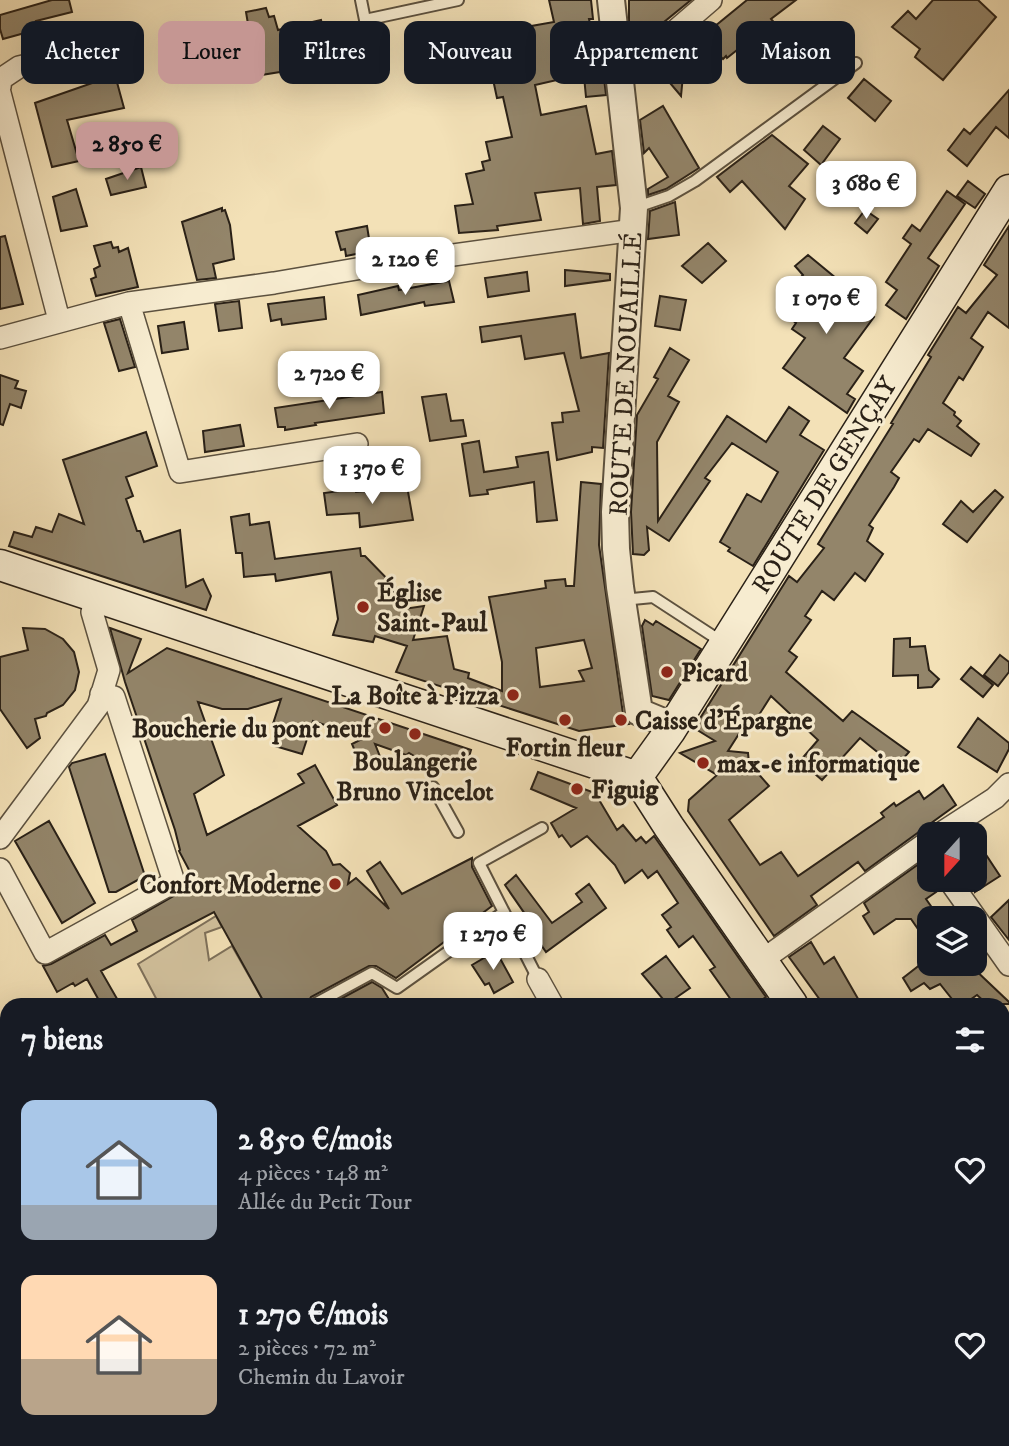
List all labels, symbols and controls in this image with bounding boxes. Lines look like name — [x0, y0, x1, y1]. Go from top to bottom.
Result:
chip: Acheter — [21, 21, 144, 84]
chip: Louer — [158, 21, 265, 84]
chip: Filtres — [279, 21, 390, 84]
chip: Nouveau — [404, 21, 536, 84]
chip: Appartement — [550, 21, 722, 84]
chip: Maison — [736, 21, 855, 84]
pin: 2 850 € — [62, 122, 192, 182]
text: 2 850 € — [92, 130, 162, 159]
pin: 3 680 € — [801, 162, 931, 221]
text: 3 680 € — [832, 169, 900, 198]
street label: ROUTE DE NOUAILLÉ — [603, 231, 650, 517]
pin: 2 120 € — [340, 238, 470, 297]
text: 2 120 € — [372, 245, 438, 274]
pin: 1 070 € — [761, 276, 891, 336]
text: 1 070 € — [792, 284, 860, 313]
pin: 2 720 € — [264, 352, 394, 411]
text: 2 720 € — [294, 359, 364, 388]
street label: ROUTE DE GENÇAY — [745, 371, 906, 600]
pin: 1 370 € — [307, 447, 437, 506]
text: 1 370 € — [340, 454, 404, 483]
place label: Église Saint-Paul — [377, 576, 488, 640]
marker: Église Saint-Paul — [355, 599, 371, 615]
place label: Picard — [681, 657, 749, 690]
marker: Picard — [659, 664, 675, 680]
place label: La Boîte à Pizza — [331, 680, 500, 713]
marker: La Boîte à Pizza — [505, 687, 521, 703]
place label: Caisse d'Épargne — [635, 704, 813, 738]
marker: Fortin fleur — [557, 712, 573, 728]
marker: Caisse d'Épargne — [613, 712, 629, 728]
place label: Boucherie du pont neuf — [132, 713, 376, 746]
marker: Boucherie du pont neuf — [377, 720, 393, 736]
marker: Boulangerie Bruno Vincelot — [407, 726, 423, 742]
place label: Fortin fleur — [505, 732, 625, 765]
place label: Boulangerie Bruno Vincelot — [336, 746, 494, 809]
place label: max-e informatique — [717, 748, 920, 781]
marker: max-e informatique — [695, 755, 711, 771]
place label: Figuig — [591, 774, 660, 807]
marker: Figuig — [569, 781, 585, 797]
north arrow — [917, 822, 987, 892]
map controls — [917, 822, 987, 976]
place label: Confort Moderne — [139, 869, 321, 902]
marker: Confort Moderne — [327, 876, 343, 892]
button: layers — [917, 906, 987, 976]
pin: 1 270 € — [428, 912, 558, 972]
text: 1 270 € — [459, 920, 527, 949]
icon: filters — [951, 1021, 989, 1059]
text: 7 biens — [21, 1022, 103, 1059]
text: 2 850 €/mois — [238, 1122, 392, 1159]
icon: home — [77, 1128, 161, 1212]
icon: heart — [951, 1151, 989, 1189]
text: 4 pièces · 148 m² — [238, 1159, 388, 1188]
text: Allée du Petit Tour — [238, 1188, 412, 1217]
text: 1 270 €/mois — [238, 1297, 388, 1334]
icon: home — [77, 1303, 161, 1387]
icon: heart — [951, 1326, 989, 1364]
text: 2 pièces · 72 m² — [238, 1334, 376, 1363]
text: Chemin du Lavoir — [238, 1363, 404, 1392]

